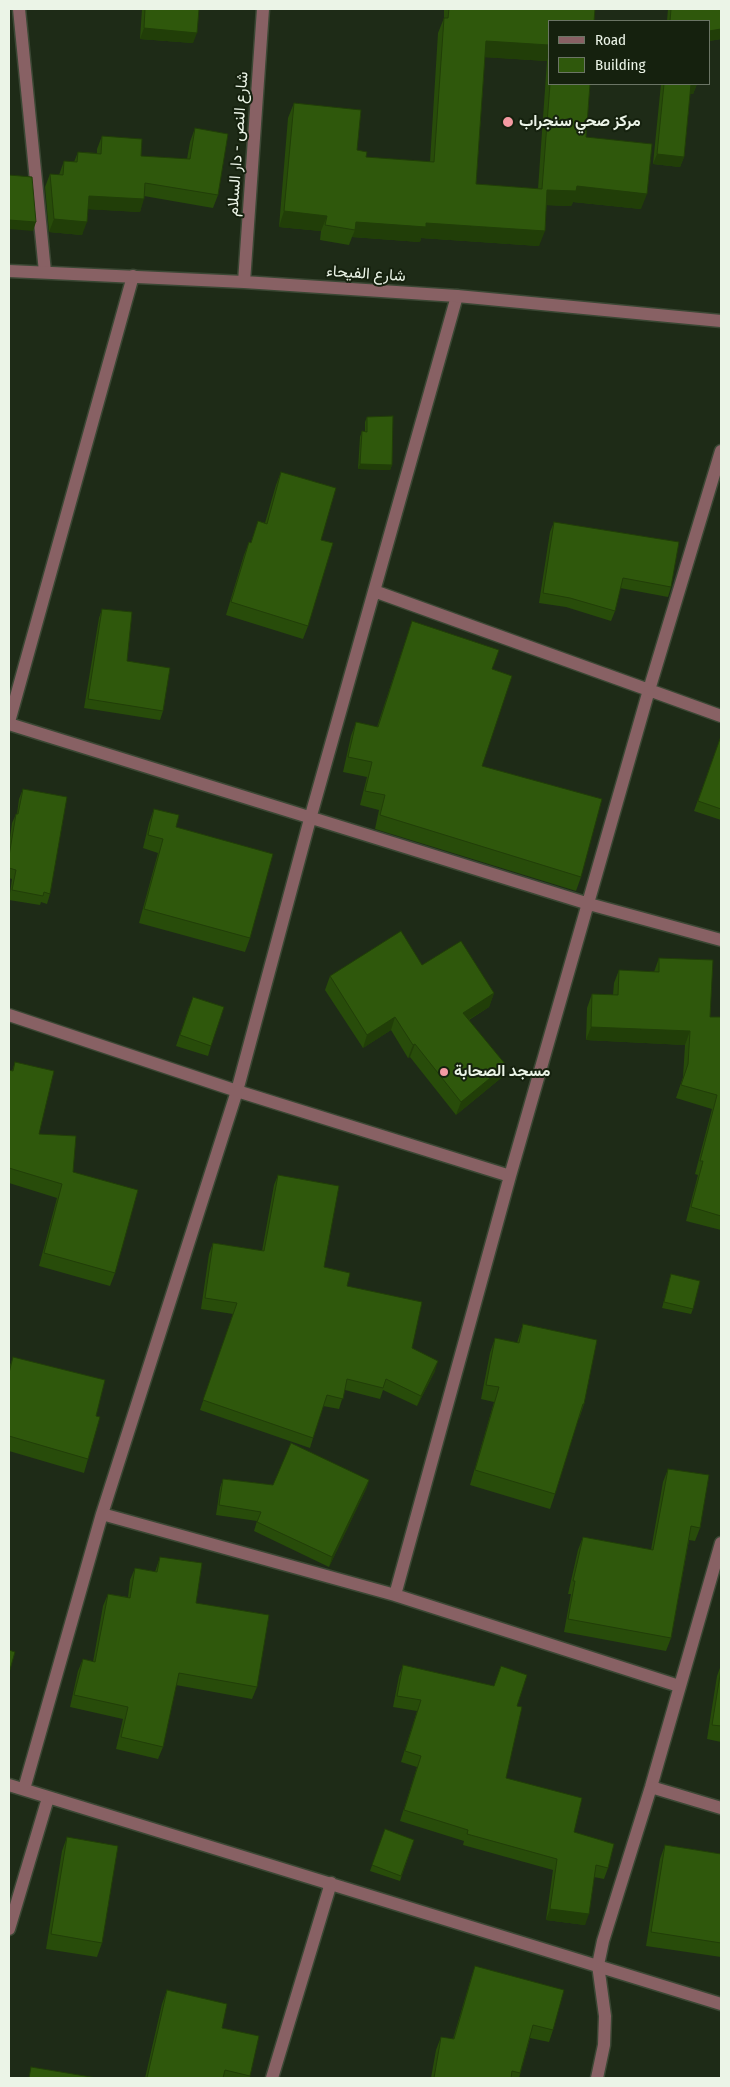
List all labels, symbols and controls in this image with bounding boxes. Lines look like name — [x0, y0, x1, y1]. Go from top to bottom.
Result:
legend — [548, 20, 710, 85]
text: Road — [595, 31, 626, 49]
text: Building — [595, 56, 646, 74]
street label: شارع النص - دار السلام — [223, 71, 253, 217]
place label: مركز صحي سنجراب — [519, 112, 641, 132]
marker: مركز صحي سنجراب — [501, 115, 515, 129]
street label: شارع الفيحاء — [326, 262, 406, 286]
place label: مسجد الصحابة — [454, 1062, 551, 1082]
marker: مسجد الصحابة — [438, 1066, 450, 1078]

